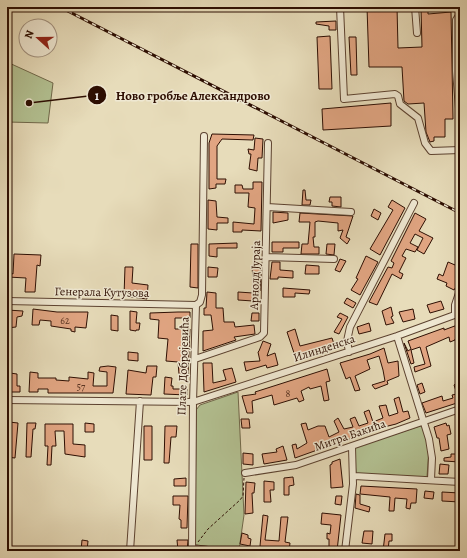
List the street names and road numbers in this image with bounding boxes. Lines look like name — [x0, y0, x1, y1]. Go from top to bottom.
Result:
street label: Арнолд Јураја — [246, 239, 264, 311]
street label: Генерала Кутузова — [55, 283, 150, 301]
street label: Плате Добројевића — [173, 316, 193, 416]
street label: Илинденска — [291, 330, 357, 366]
street label: Митра Бакића — [312, 415, 388, 455]

